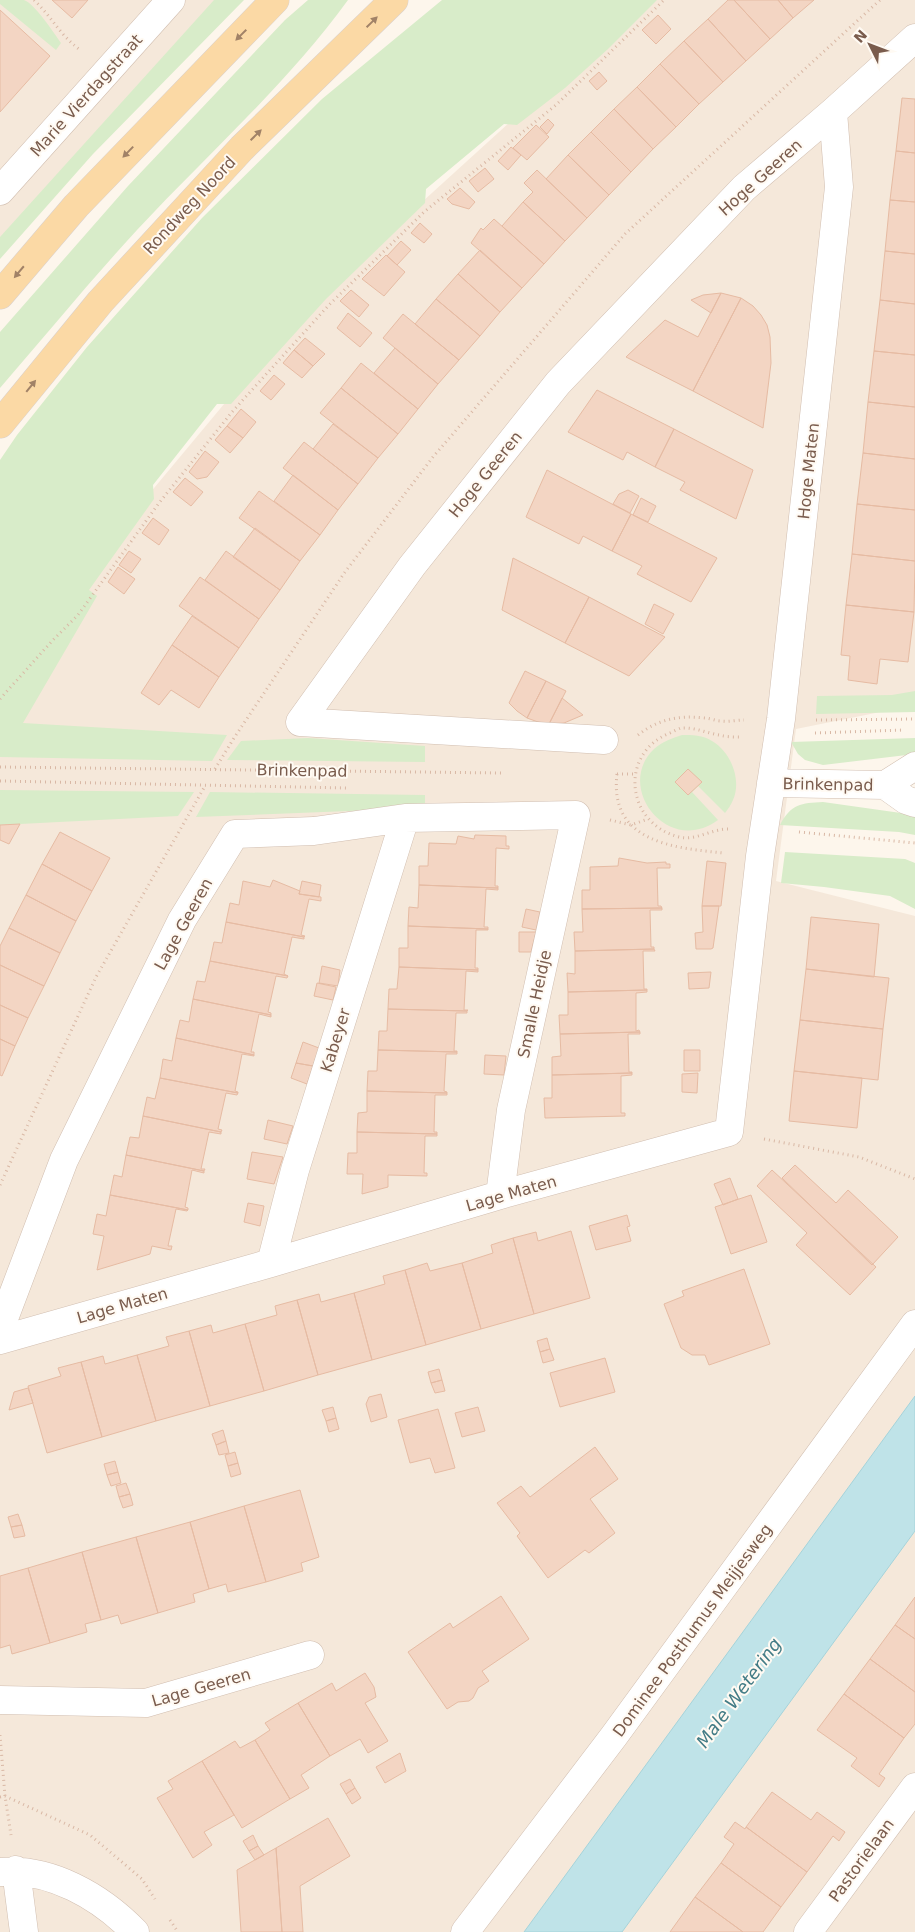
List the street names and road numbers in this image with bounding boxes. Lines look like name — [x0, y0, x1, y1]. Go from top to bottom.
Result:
street label: Marie Vierdagstraat — [26, 30, 146, 160]
street label: Hoge Geeren — [715, 135, 806, 220]
street label: Rondweg Noord — [139, 153, 240, 258]
street label: Hoge Maten — [794, 422, 823, 520]
street label: Hoge Geeren — [445, 427, 526, 521]
street label: Brinkenpad — [256, 760, 348, 781]
street label: Brinkenpad — [782, 774, 874, 795]
street label: Lage Geeren — [150, 875, 216, 974]
street label: Smalle Heidje — [514, 948, 555, 1060]
street label: Kabeyer — [317, 1005, 354, 1074]
street label: Lage Maten — [463, 1171, 559, 1216]
street label: Lage Maten — [74, 1283, 170, 1328]
street label: Dominee Posthumus Meijjesweg — [609, 1520, 776, 1740]
street label: Lage Geeren — [149, 1664, 253, 1711]
street label: Pastorielaan — [825, 1815, 898, 1906]

